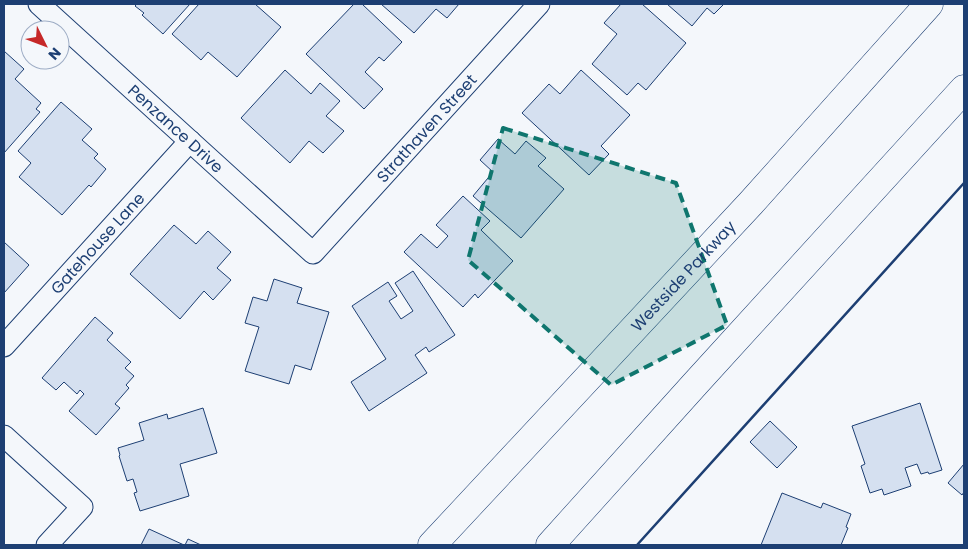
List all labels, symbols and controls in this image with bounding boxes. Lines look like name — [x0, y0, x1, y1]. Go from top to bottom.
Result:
north arrow — [20, 20, 70, 70]
text: N — [44, 43, 66, 64]
street label: Strathaven Street — [371, 69, 482, 188]
street label: Penzance Drive — [123, 79, 228, 178]
street label: Gatehouse Lane — [45, 187, 150, 299]
street label: Westside Parkway — [626, 216, 741, 337]

